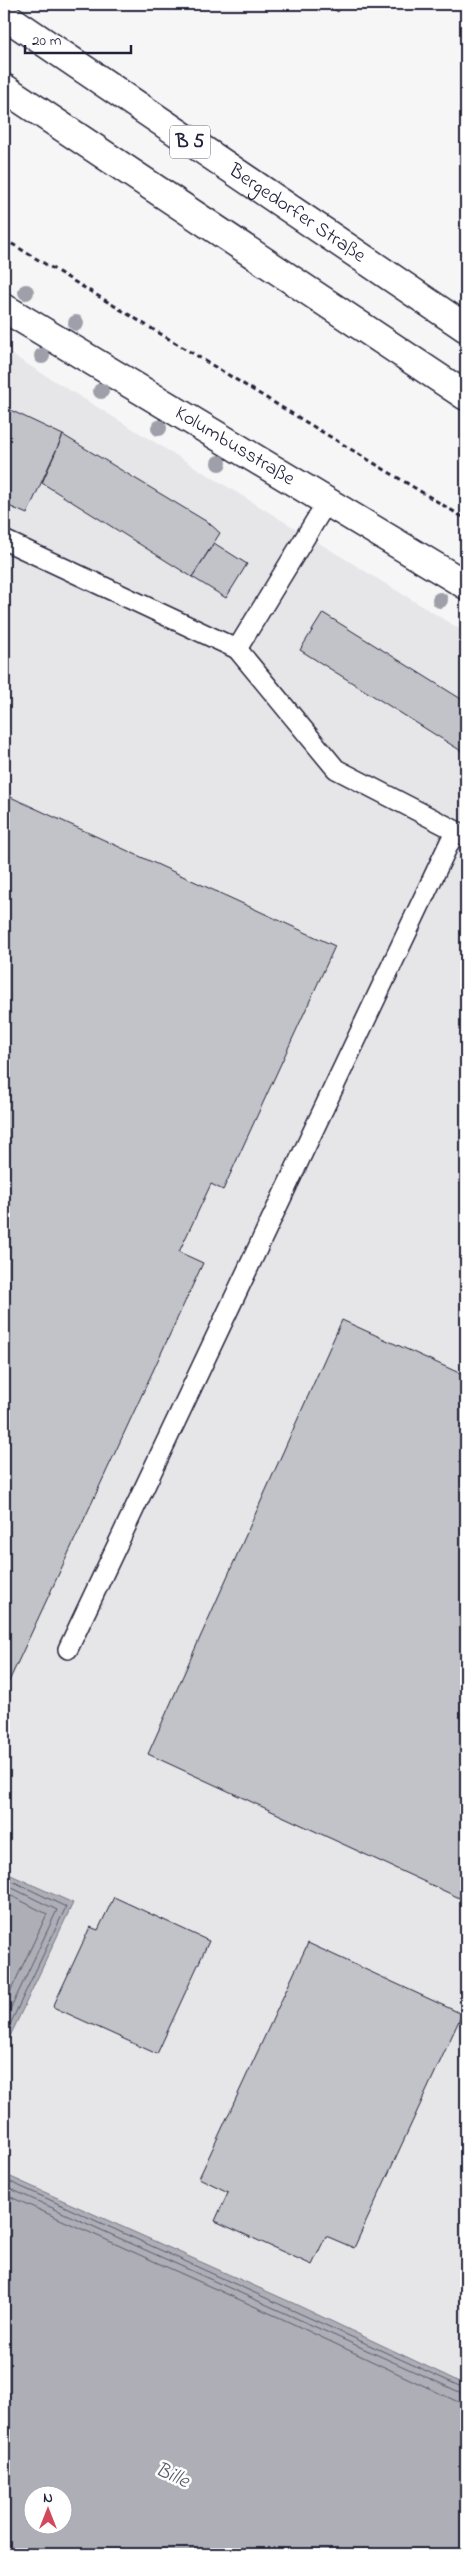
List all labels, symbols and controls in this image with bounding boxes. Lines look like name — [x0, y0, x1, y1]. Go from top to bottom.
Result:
scale bar — [25, 22, 131, 54]
text: 20 m — [32, 30, 62, 52]
road number: B 5 — [170, 125, 210, 158]
street label: Bergedorfer Straße — [222, 156, 371, 270]
street label: Kolumbusstraße — [169, 399, 300, 494]
water label: Bille — [150, 2455, 195, 2498]
north arrow — [22, 2486, 72, 2536]
text: N — [43, 2488, 53, 2509]

